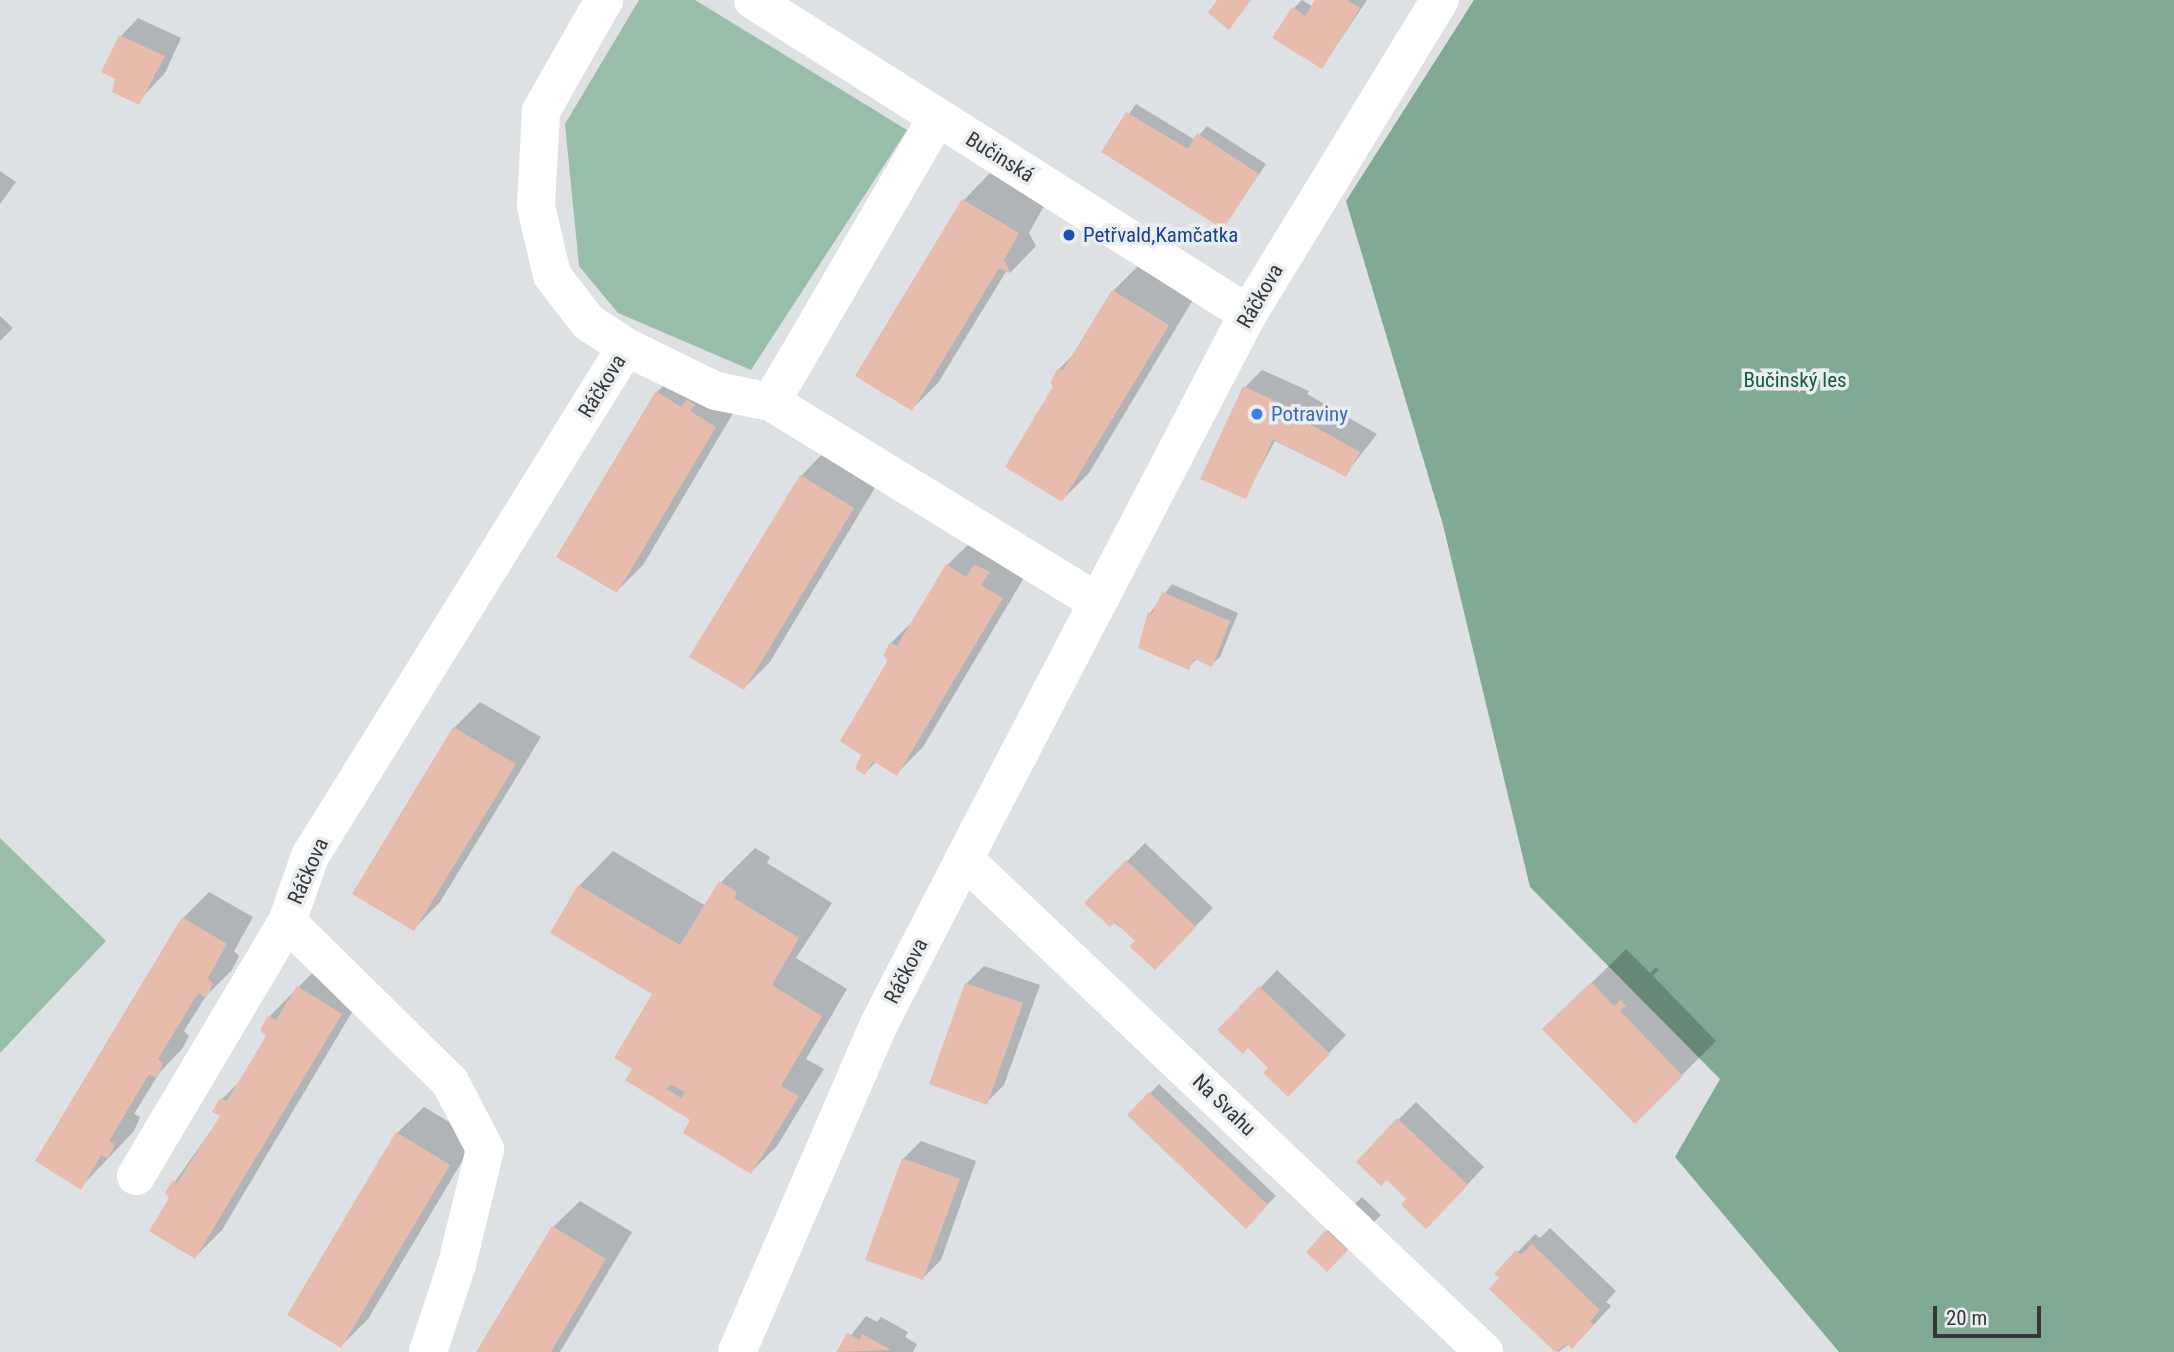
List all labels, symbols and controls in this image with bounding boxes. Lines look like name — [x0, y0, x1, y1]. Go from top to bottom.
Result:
street label: Bučinská — [961, 126, 1039, 188]
place label: Petřvald,Kamčatka — [1083, 222, 1238, 248]
marker: Petřvald,Kamčatka — [1061, 227, 1077, 243]
street label: Ráčkova — [1232, 260, 1288, 332]
street label: Ráčkova — [573, 350, 631, 422]
park label: Bučinský les — [1743, 367, 1847, 393]
place label: Potraviny — [1271, 401, 1348, 427]
marker: Potraviny — [1249, 406, 1265, 422]
street label: Ráčkova — [282, 834, 334, 908]
street label: Ráčkova — [879, 934, 933, 1008]
street label: Na Svahu — [1187, 1069, 1261, 1141]
scale bar — [1936, 1292, 2044, 1336]
text: 20 m — [1946, 1306, 1987, 1330]

